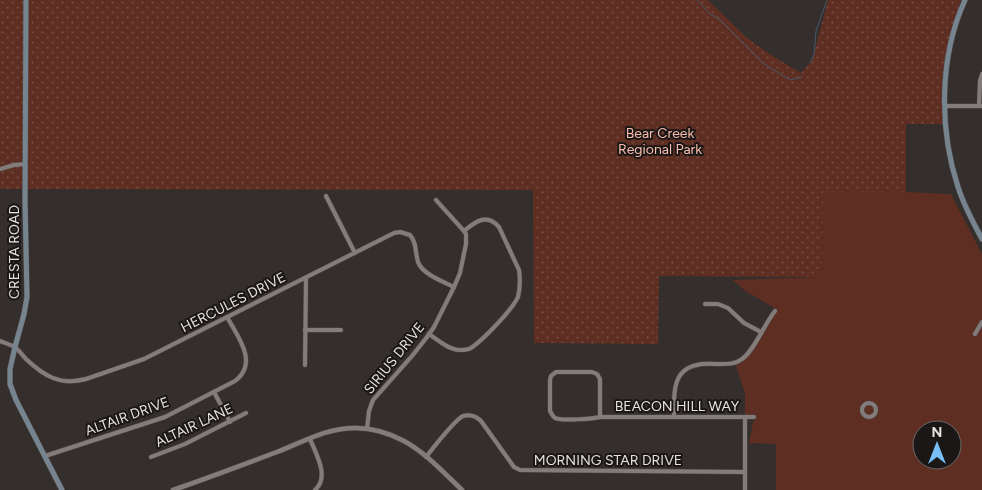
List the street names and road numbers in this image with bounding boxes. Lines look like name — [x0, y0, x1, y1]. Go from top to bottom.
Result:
street label: CRESTA ROAD — [6, 205, 23, 299]
street label: HERCULES DRIVE — [178, 269, 288, 336]
street label: SIRIUS DRIVE — [360, 319, 428, 398]
street label: ALTAIR DRIVE — [83, 393, 171, 440]
street label: BEACON HILL WAY — [615, 398, 740, 415]
street label: ALTAIR LANE — [153, 400, 236, 451]
street label: MORNING STAR DRIVE — [534, 452, 682, 469]

